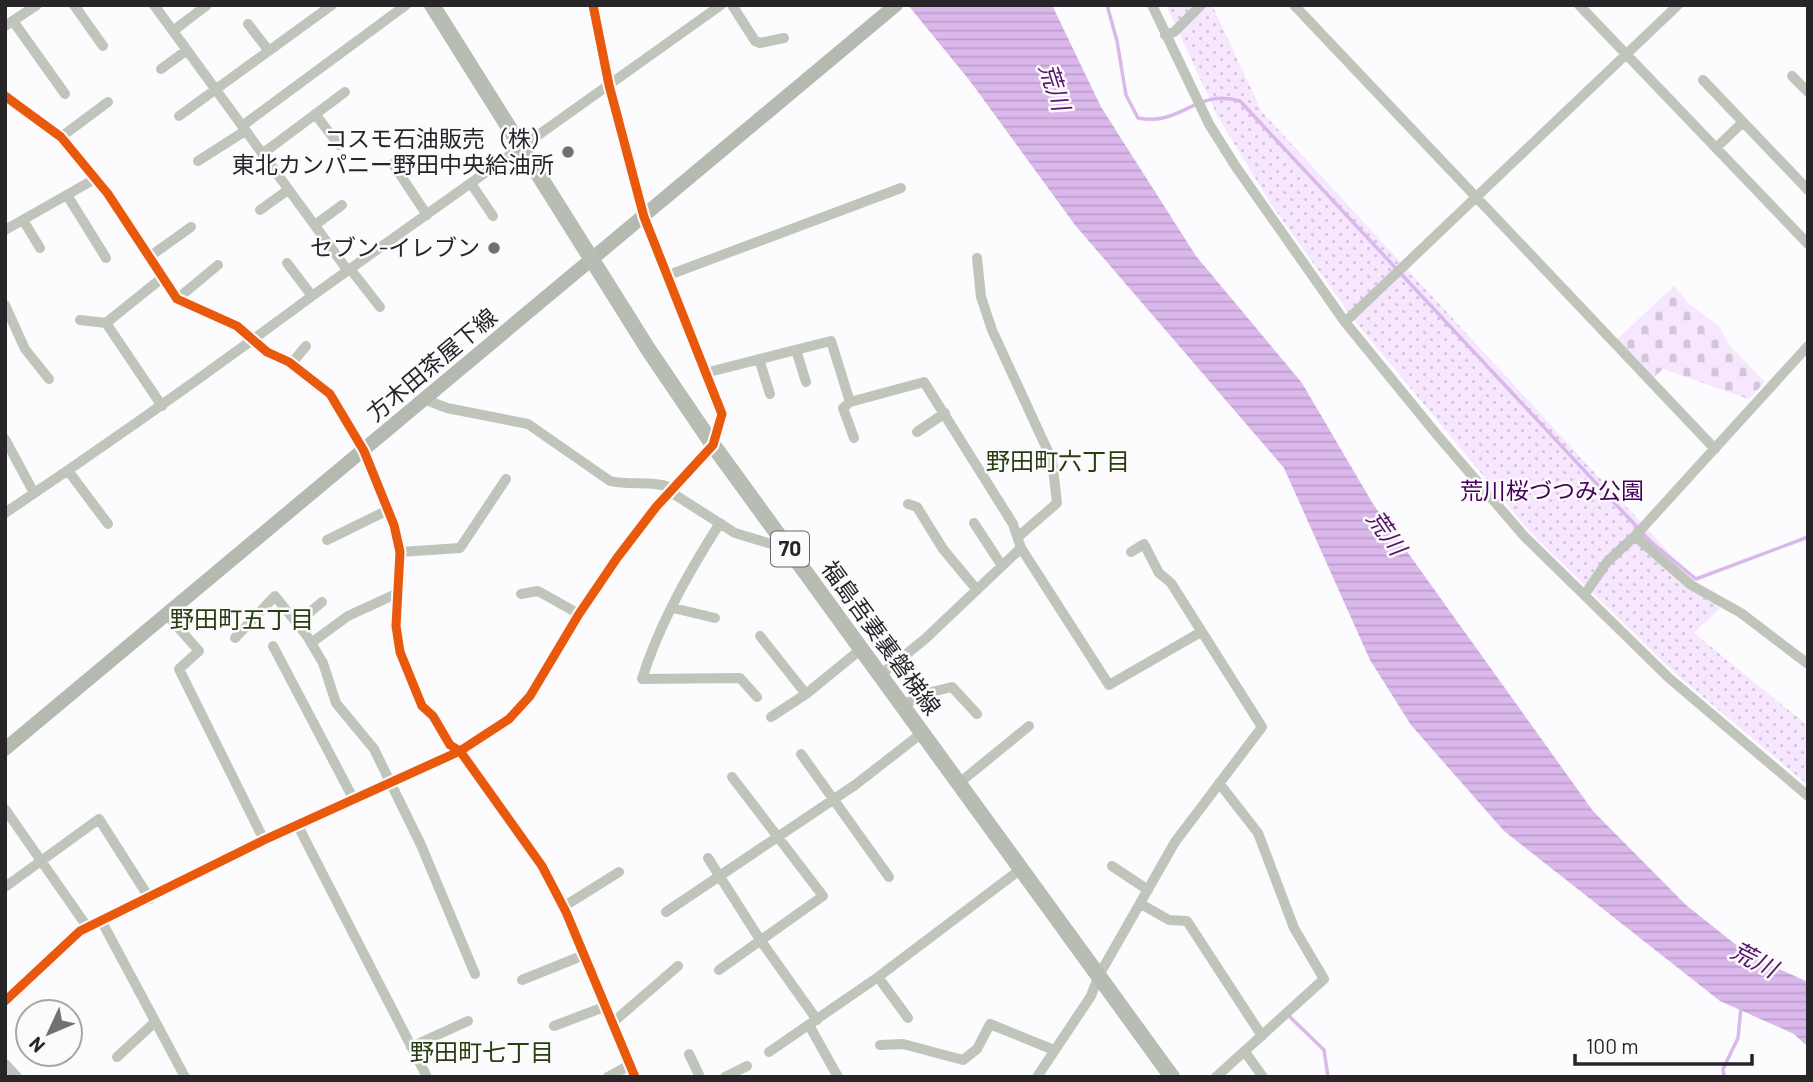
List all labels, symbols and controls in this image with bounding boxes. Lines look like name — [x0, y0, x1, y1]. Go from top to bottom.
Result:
water label: 荒川 — [1034, 59, 1078, 117]
place label: コスモ石油販売（株） 東北カンパニー野田中央給油所 — [232, 124, 554, 178]
marker: コスモ石油販売（株） 東北カンパニー野田中央給油所 — [560, 144, 576, 160]
place label: セブン-イレブン — [310, 233, 480, 261]
marker: セブン-イレブン — [486, 240, 502, 256]
street label: 方木田茶屋下線 — [361, 302, 502, 427]
district label: 野田町六丁目 — [986, 446, 1130, 475]
park label: 荒川桜づつみ公園 — [1460, 476, 1644, 504]
water label: 荒川 — [1362, 504, 1415, 563]
road number: 70 — [771, 532, 809, 566]
street label: 福島吾妻裏磐梯線 — [816, 555, 947, 720]
district label: 野田町五丁目 — [170, 604, 314, 633]
water label: 荒川 — [1727, 935, 1785, 984]
north arrow — [14, 998, 84, 1068]
scale bar — [1575, 1023, 1752, 1066]
text: N — [24, 1033, 49, 1058]
text: 100 m — [1586, 1033, 1639, 1058]
district label: 野田町七丁目 — [410, 1037, 554, 1066]

